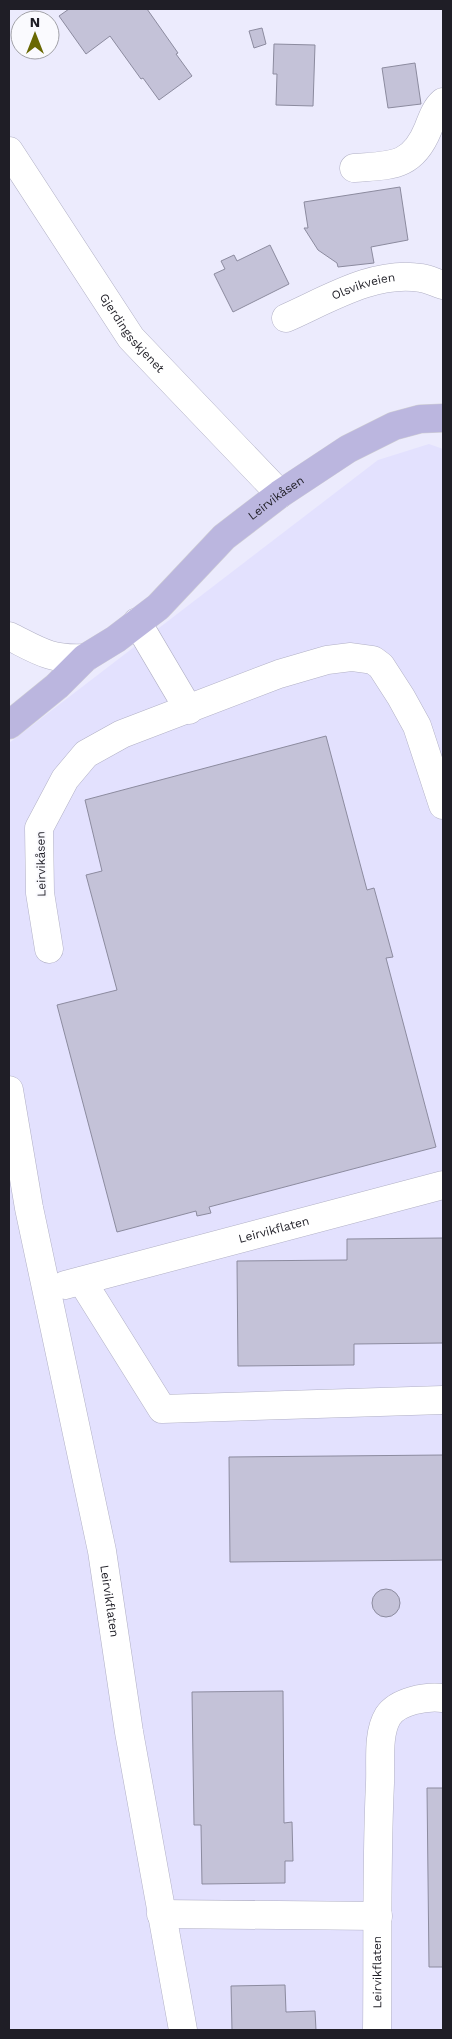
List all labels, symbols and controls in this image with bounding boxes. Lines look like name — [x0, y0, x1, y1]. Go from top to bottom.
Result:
north arrow — [10, 10, 60, 60]
text: N — [30, 14, 40, 30]
street label: Olsvikveien — [329, 270, 396, 303]
street label: Gjerdingsskjenet — [97, 291, 167, 376]
street label: Leirvikåsen — [245, 473, 307, 523]
street label: Leirvikåsen — [33, 831, 49, 897]
street label: Leirvikflaten — [237, 1214, 311, 1246]
street label: Leirvikflaten — [97, 1564, 122, 1638]
street label: Leirvikflaten — [370, 1936, 384, 2008]

